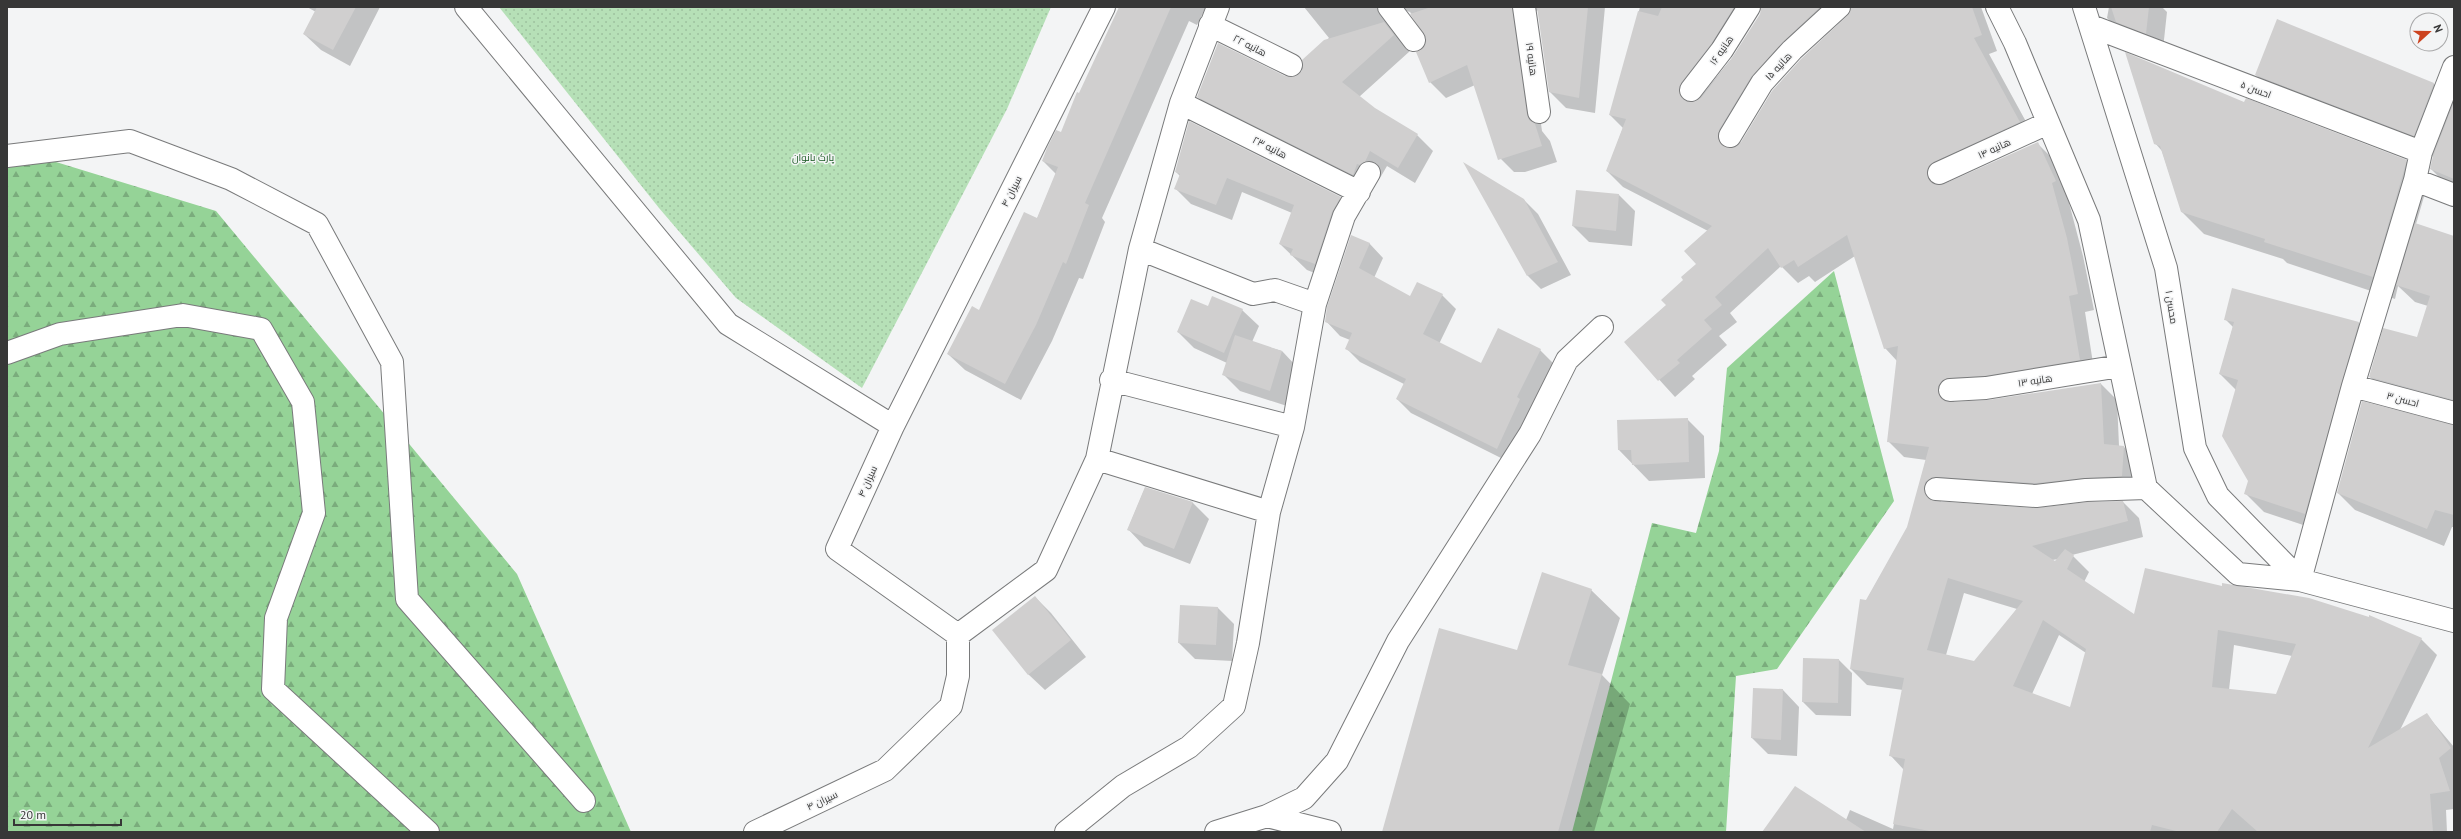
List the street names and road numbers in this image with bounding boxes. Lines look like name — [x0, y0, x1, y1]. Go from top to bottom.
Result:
street label: هانیه ۲۲ — [1231, 32, 1269, 59]
street label: هانیه ۱۶ — [1707, 33, 1736, 67]
street label: هانیه ۱۹ — [1523, 42, 1540, 76]
street label: هانیه ۱۵ — [1762, 50, 1795, 83]
street label: احسن ۵ — [2239, 78, 2273, 101]
street label: هانیه ۲۳ — [1250, 133, 1289, 162]
street label: هانیه ۱۴ — [1976, 135, 2013, 162]
street label: سیران ۴ — [998, 174, 1025, 209]
street label: محسن ۱ — [2162, 289, 2181, 325]
street label: هانیه ۱۳ — [2017, 371, 2053, 390]
street label: احسن ۳ — [2385, 389, 2421, 410]
street label: سیران ۴ — [855, 464, 880, 499]
street label: سیران ۴ — [805, 788, 840, 813]

